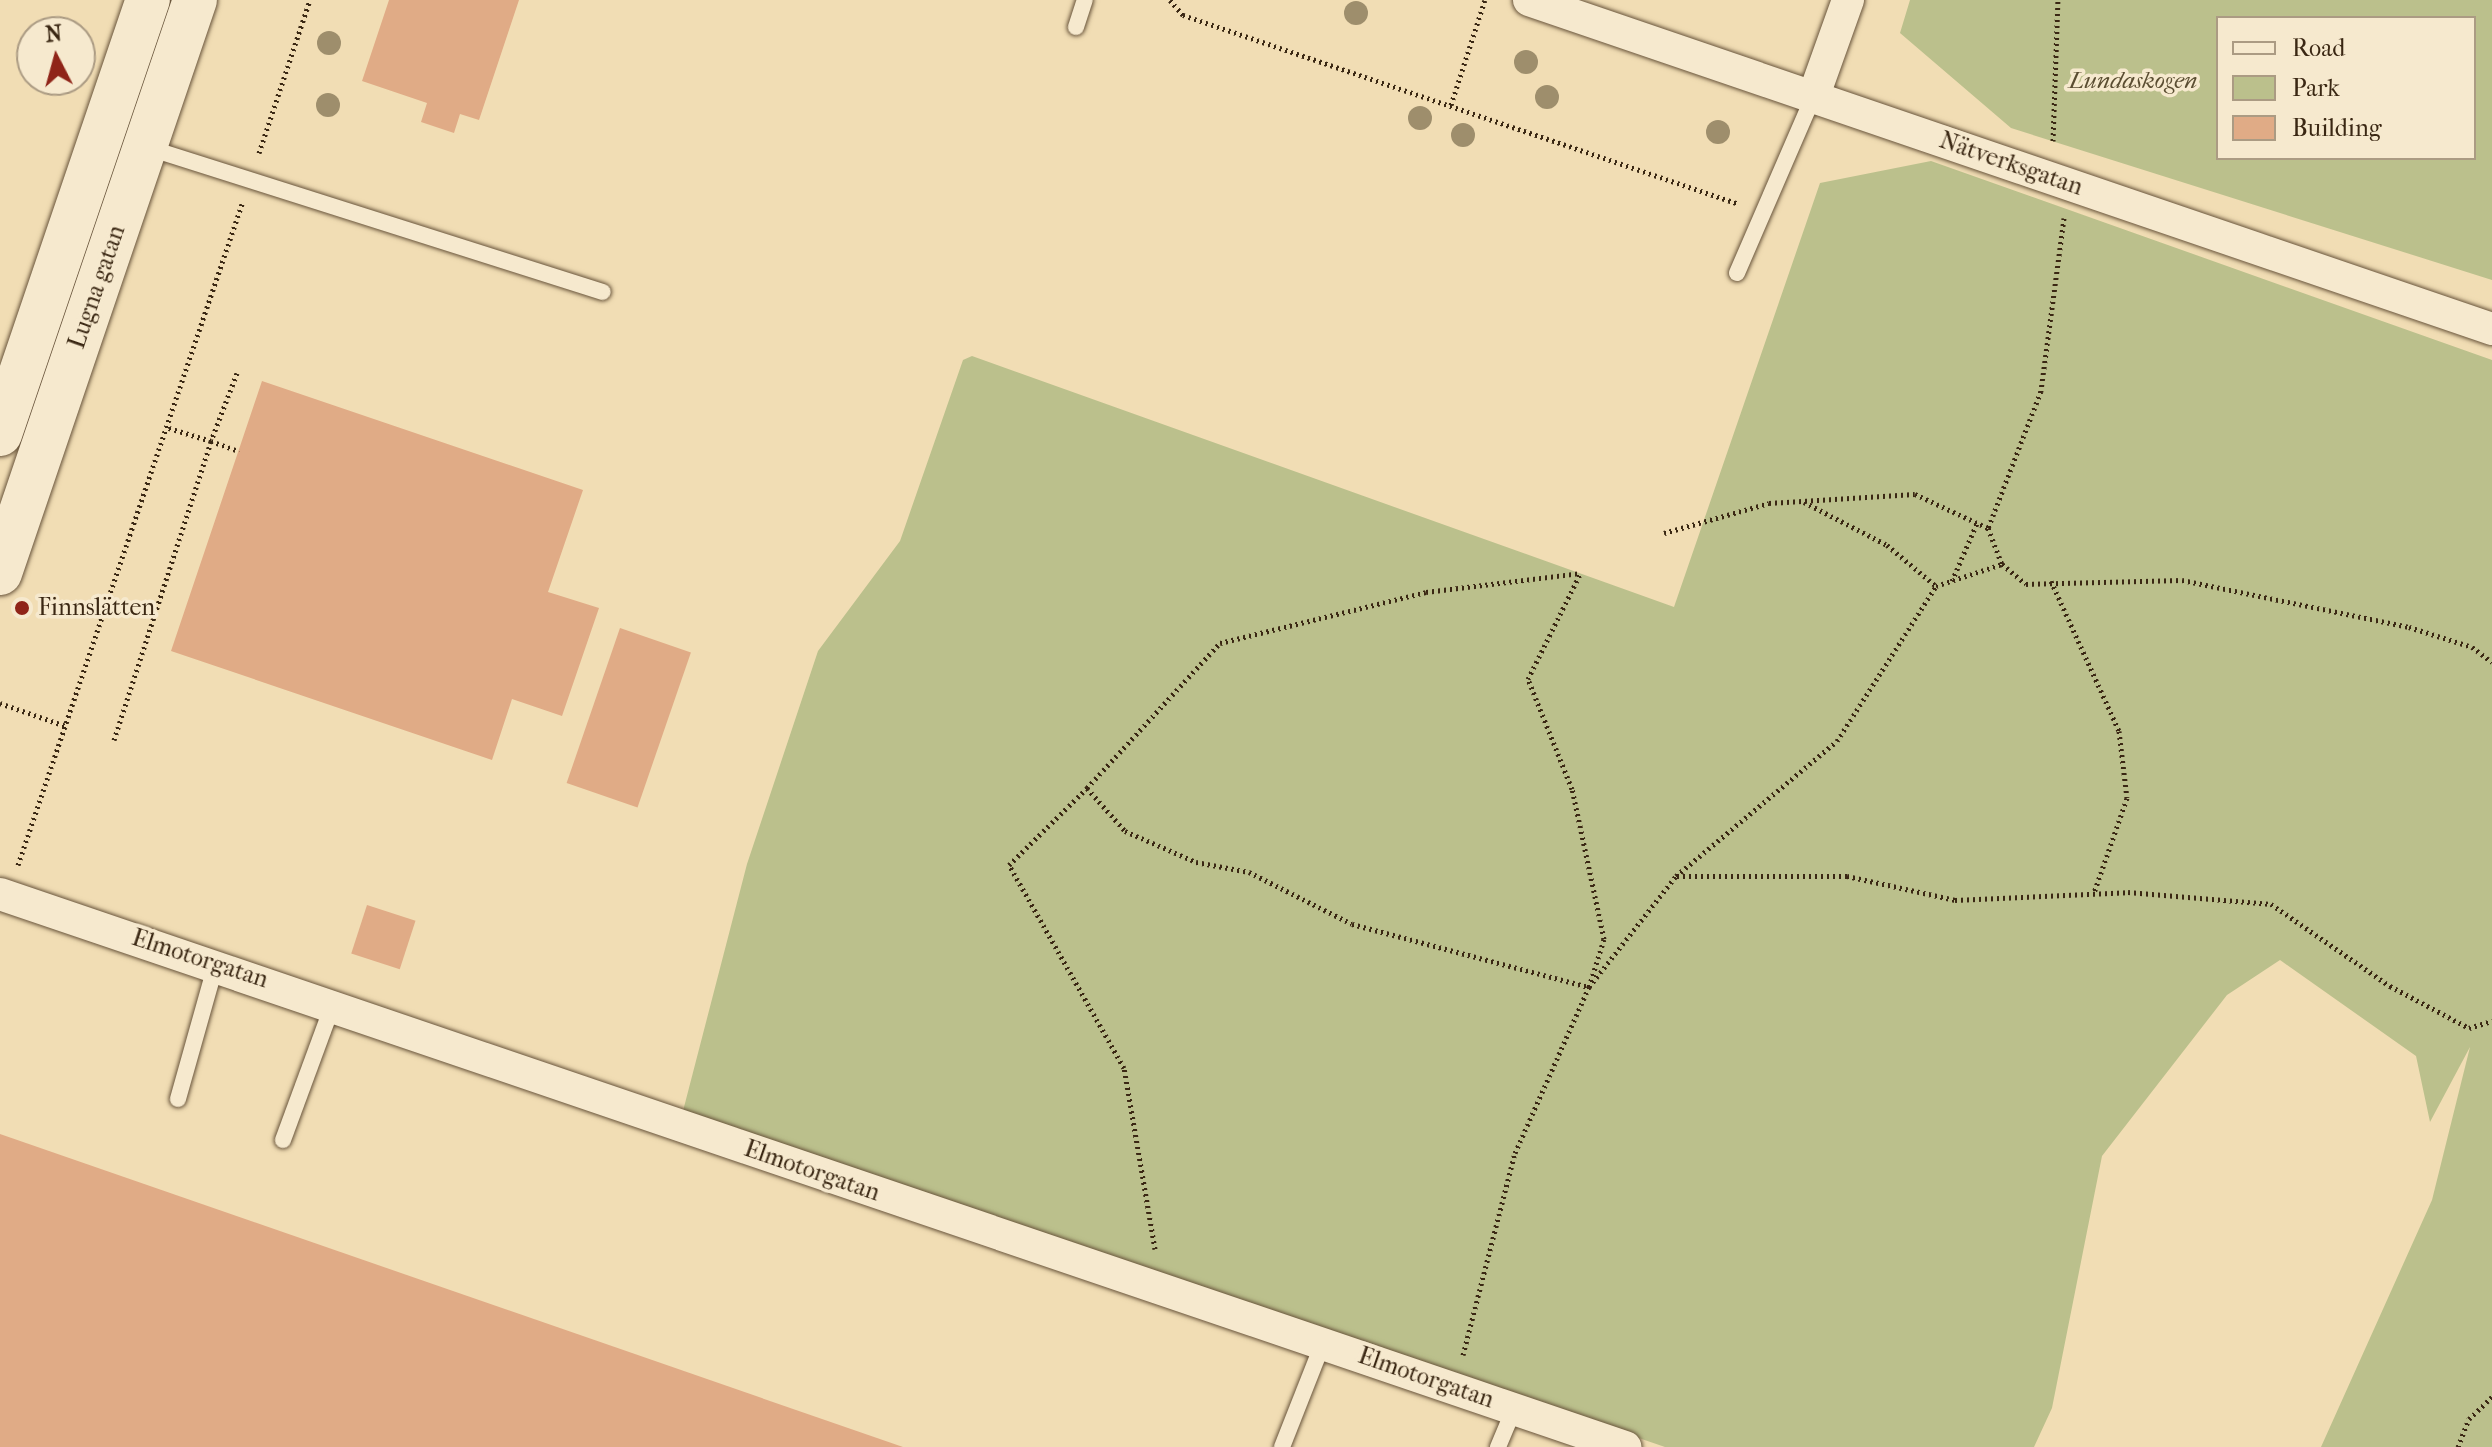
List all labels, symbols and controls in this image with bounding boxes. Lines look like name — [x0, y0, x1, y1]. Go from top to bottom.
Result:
north arrow — [16, 16, 96, 96]
legend — [2216, 16, 2476, 160]
text: N — [44, 20, 63, 48]
text: Road — [2292, 34, 2345, 62]
park label: Lundaskogen — [2069, 67, 2197, 95]
text: Park — [2292, 74, 2340, 102]
text: Building — [2292, 114, 2382, 142]
street label: Nätverksgatan — [1936, 126, 2086, 202]
street label: Lugna gatan — [62, 221, 132, 353]
place label: Finnslätten — [38, 594, 155, 622]
marker: Finnslätten — [13, 599, 31, 617]
street label: Elmotorgatan — [128, 923, 272, 995]
street label: Elmotorgatan — [740, 1134, 884, 1208]
street label: Elmotorgatan — [1354, 1341, 1498, 1415]

